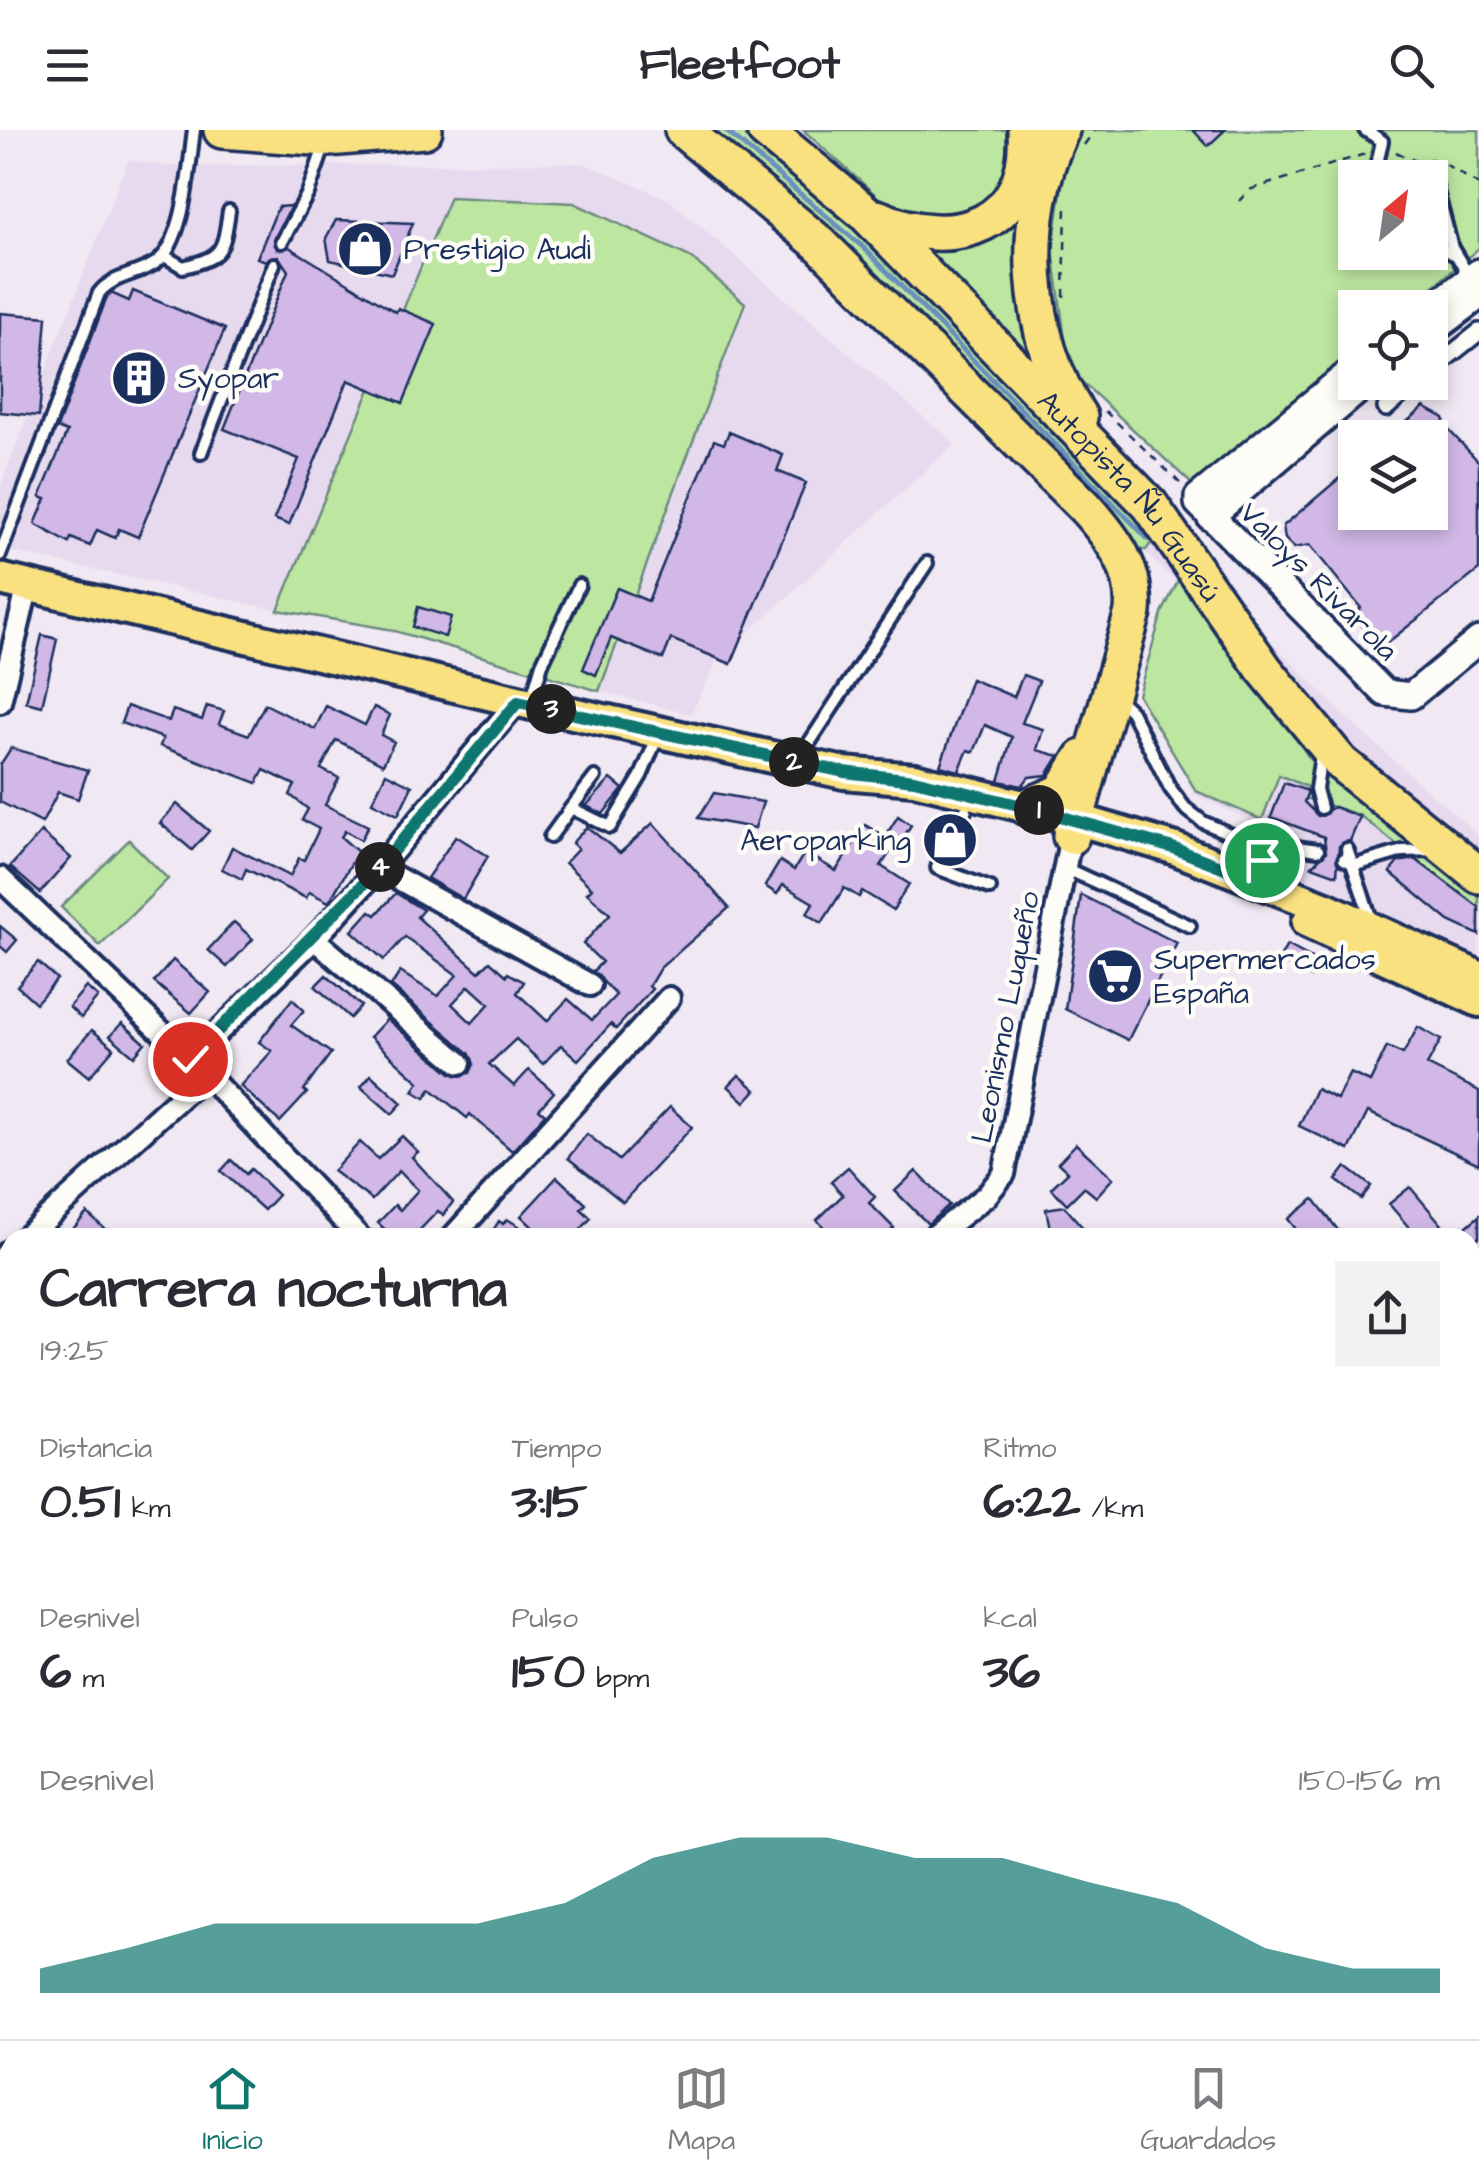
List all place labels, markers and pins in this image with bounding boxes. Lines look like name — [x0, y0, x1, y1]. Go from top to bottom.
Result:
shop icon: Prestigio Audi — [335, 219, 395, 279]
place label: Prestigio Audi — [404, 229, 591, 272]
building icon: Syopar — [109, 348, 169, 408]
place label: Syopar — [178, 358, 279, 401]
pin: 3 — [526, 684, 576, 734]
pin: 2 — [769, 737, 819, 787]
pin: 1 — [1014, 785, 1064, 835]
shop icon: Aeroparking — [920, 810, 980, 870]
pin — [1220, 818, 1305, 903]
place label: Aeroparking — [740, 820, 911, 863]
pin: 4 — [355, 842, 405, 892]
place label: Supermercados España — [1154, 939, 1376, 1015]
supermarket icon: Supermercados España — [1085, 946, 1145, 1006]
pin — [148, 1017, 233, 1102]

